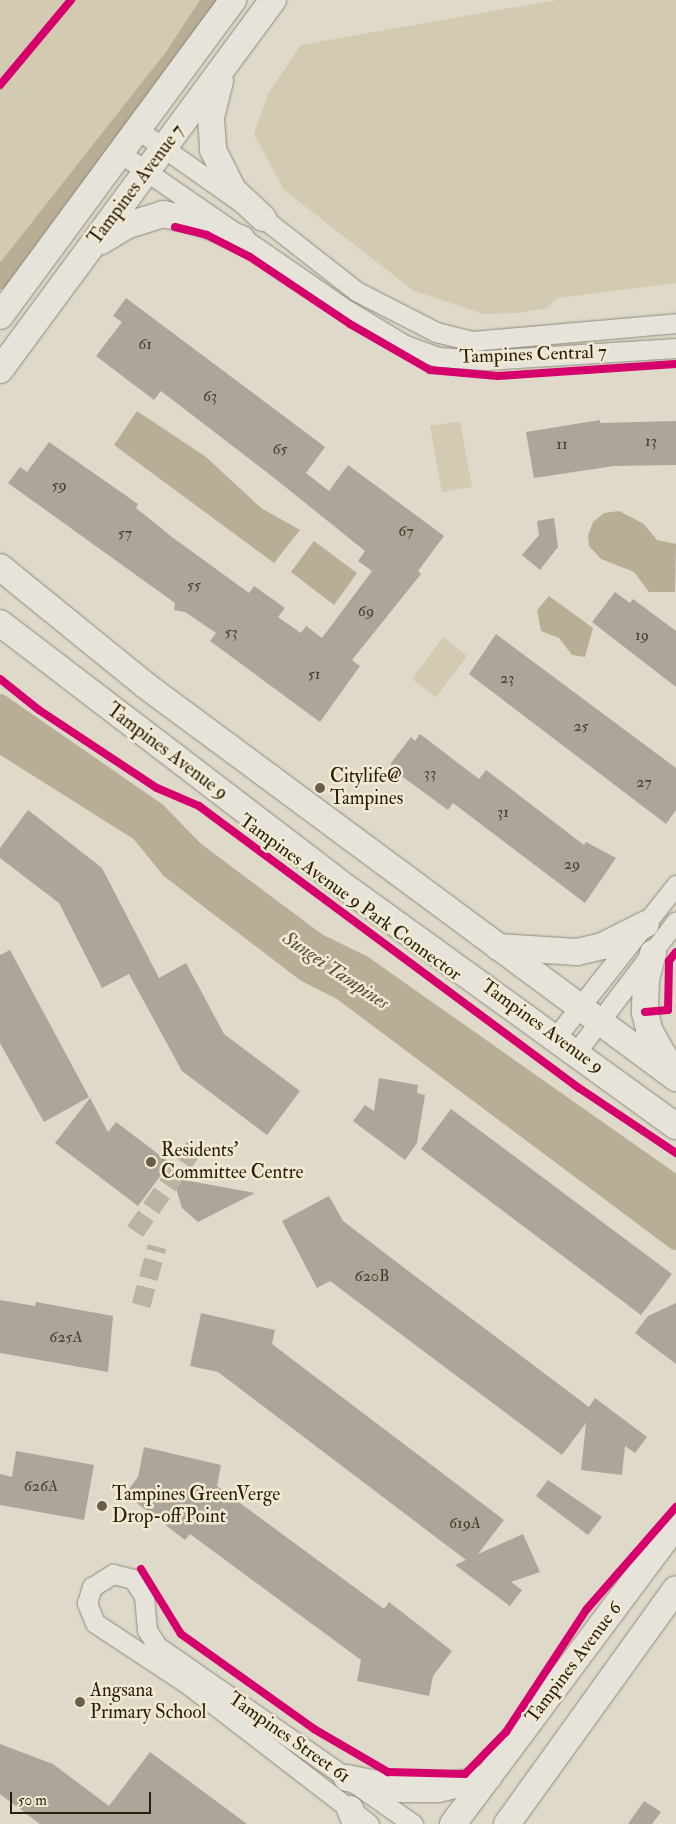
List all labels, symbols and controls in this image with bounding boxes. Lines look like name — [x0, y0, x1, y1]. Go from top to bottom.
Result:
street label: Tampines Avenue 7 — [84, 120, 190, 250]
house number: 61 — [138, 334, 152, 354]
street label: Tampines Central 7 — [459, 341, 607, 369]
house number: 63 — [203, 386, 217, 406]
house number: 13 — [645, 431, 657, 451]
house number: 11 — [556, 434, 568, 454]
house number: 65 — [272, 439, 288, 459]
house number: 59 — [51, 475, 67, 495]
house number: 67 — [398, 521, 414, 541]
house number: 57 — [118, 523, 132, 543]
house number: 55 — [187, 575, 201, 595]
house number: 69 — [358, 601, 374, 621]
house number: 53 — [224, 622, 238, 642]
house number: 19 — [635, 625, 649, 645]
house number: 51 — [308, 664, 320, 684]
house number: 23 — [500, 668, 514, 688]
street label: Tampines Avenue 9 — [102, 699, 232, 805]
house number: 25 — [573, 716, 589, 736]
house number: 33 — [424, 763, 436, 783]
place label: Citylife@ Tampines — [330, 766, 403, 810]
house number: 27 — [636, 772, 652, 792]
marker: Citylife@ Tampines — [314, 782, 326, 794]
house number: 31 — [497, 802, 509, 822]
street label: Tampines Avenue 9 Park Connector — [234, 810, 466, 986]
house number: 29 — [564, 854, 580, 874]
water label: Sungei Tampines — [278, 926, 394, 1014]
street label: Tampines Avenue 9 — [476, 975, 608, 1079]
place label: Residents' Committee Centre — [161, 1140, 303, 1184]
marker: Residents' Committee Centre — [145, 1156, 157, 1168]
house number: 620B — [355, 1266, 389, 1286]
house number: 625A — [49, 1327, 83, 1347]
house number: 626A — [24, 1476, 58, 1496]
place label: Tampines GreenVerge Drop-off Point — [112, 1484, 280, 1528]
marker: Tampines GreenVerge Drop-off Point — [96, 1500, 108, 1512]
house number: 619A — [449, 1513, 481, 1533]
street label: Tampines Avenue 6 — [521, 1598, 627, 1728]
place label: Angsana Primary School — [90, 1680, 206, 1724]
street label: Tampines Street 61 — [224, 1688, 354, 1788]
marker: Angsana Primary School — [74, 1696, 86, 1708]
scale bar — [12, 1782, 154, 1814]
text: 50 m — [18, 1791, 47, 1810]

